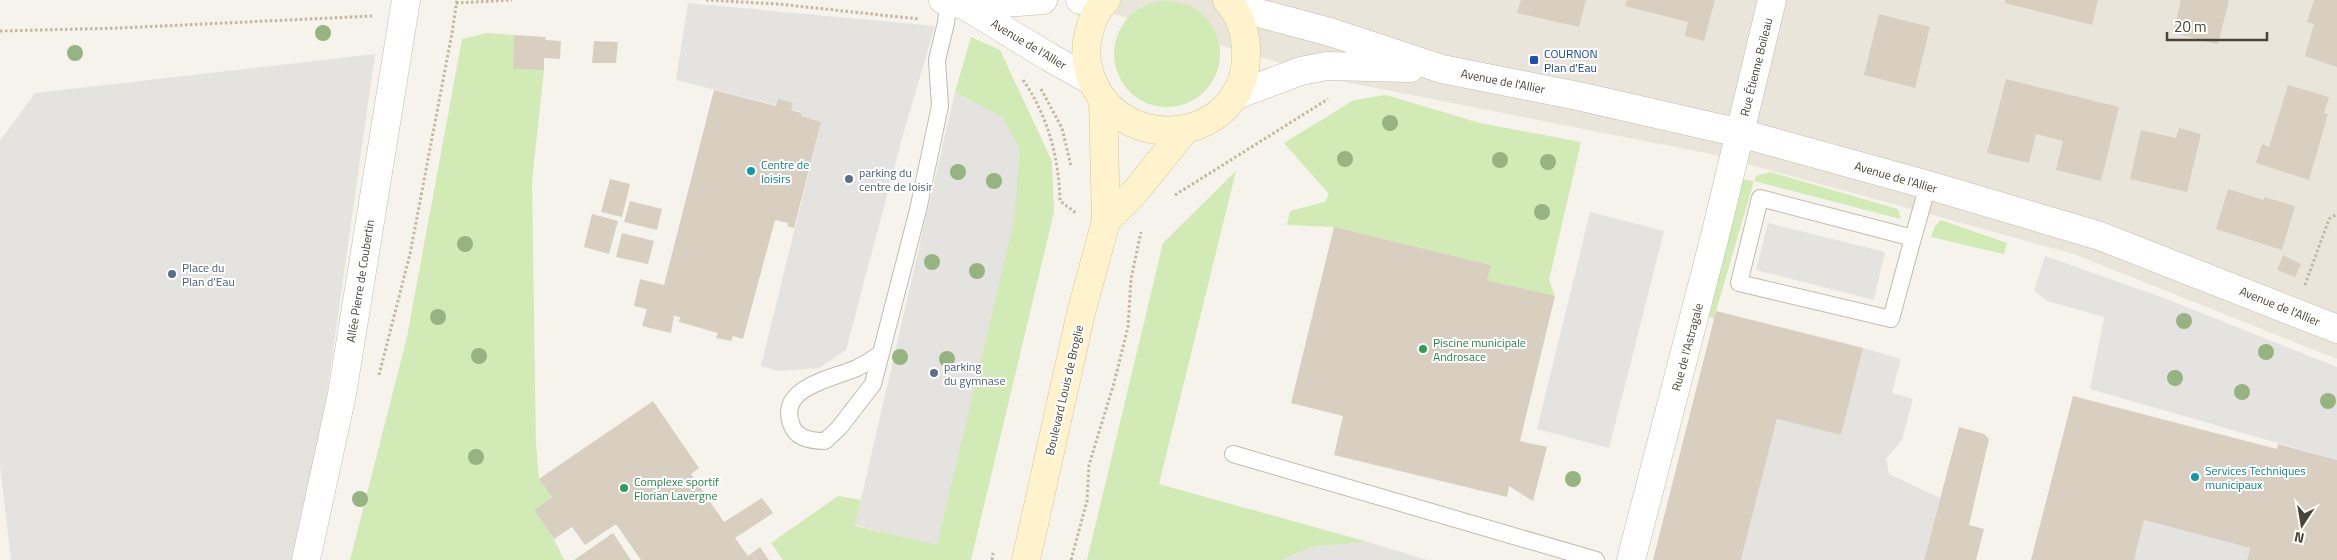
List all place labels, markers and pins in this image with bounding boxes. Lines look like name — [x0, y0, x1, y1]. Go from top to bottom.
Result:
place label: COURNON Plan d'Eau — [1544, 44, 1598, 77]
marker: COURNON Plan d'Eau — [1528, 54, 1540, 66]
place label: Centre de loisirs — [761, 155, 809, 188]
place label: parking du centre de loisir — [859, 163, 933, 196]
marker: Centre de loisirs — [745, 165, 757, 177]
marker: parking du centre de loisir — [843, 173, 855, 185]
place label: Place du Plan d'Eau — [182, 258, 235, 291]
marker: Place du Plan d'Eau — [166, 268, 178, 280]
place label: Piscine municipale Androsace — [1433, 333, 1526, 366]
marker: Piscine municipale Androsace — [1417, 343, 1429, 355]
place label: parking du gymnase — [944, 357, 1005, 390]
marker: parking du gymnase — [928, 367, 940, 379]
place label: Services Techniques municipaux — [2205, 461, 2306, 494]
marker: Services Techniques municipaux — [2189, 471, 2201, 483]
place label: Complexe sportif Florian Lavergne — [634, 472, 719, 505]
marker: Complexe sportif Florian Lavergne — [618, 482, 630, 494]

